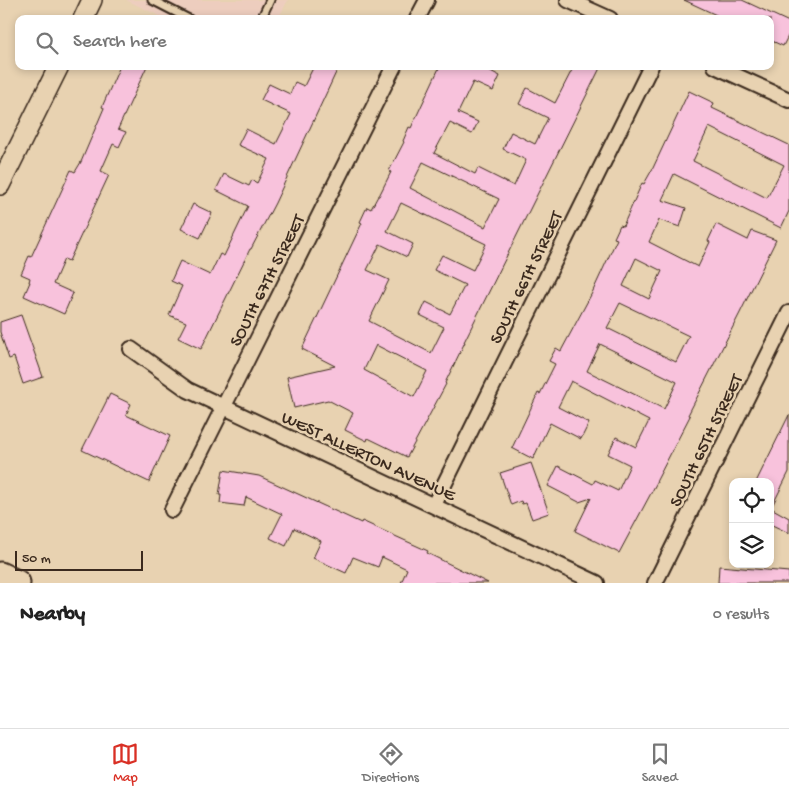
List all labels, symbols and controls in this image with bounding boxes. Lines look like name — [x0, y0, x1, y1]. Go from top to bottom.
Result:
search box — [15, 15, 774, 70]
icon: search — [33, 29, 61, 57]
text: Search here — [73, 31, 167, 54]
street label: SOUTH 66TH STREET — [486, 207, 569, 348]
street label: SOUTH 67TH STREET — [226, 211, 311, 351]
street label: SOUTH 65TH STREET — [666, 370, 749, 511]
street label: WEST ALLERTON AVENUE — [278, 408, 459, 507]
map controls — [729, 478, 774, 568]
button: locate — [729, 478, 774, 523]
button: layers — [729, 523, 774, 568]
scale bar — [15, 548, 142, 571]
text: 50 m — [22, 551, 51, 568]
text: Nearby — [20, 603, 85, 628]
text: 0 results — [713, 606, 769, 625]
tab: Map — [111, 740, 139, 787]
tab: Directions — [362, 740, 419, 787]
tab: Saved — [642, 740, 678, 787]

